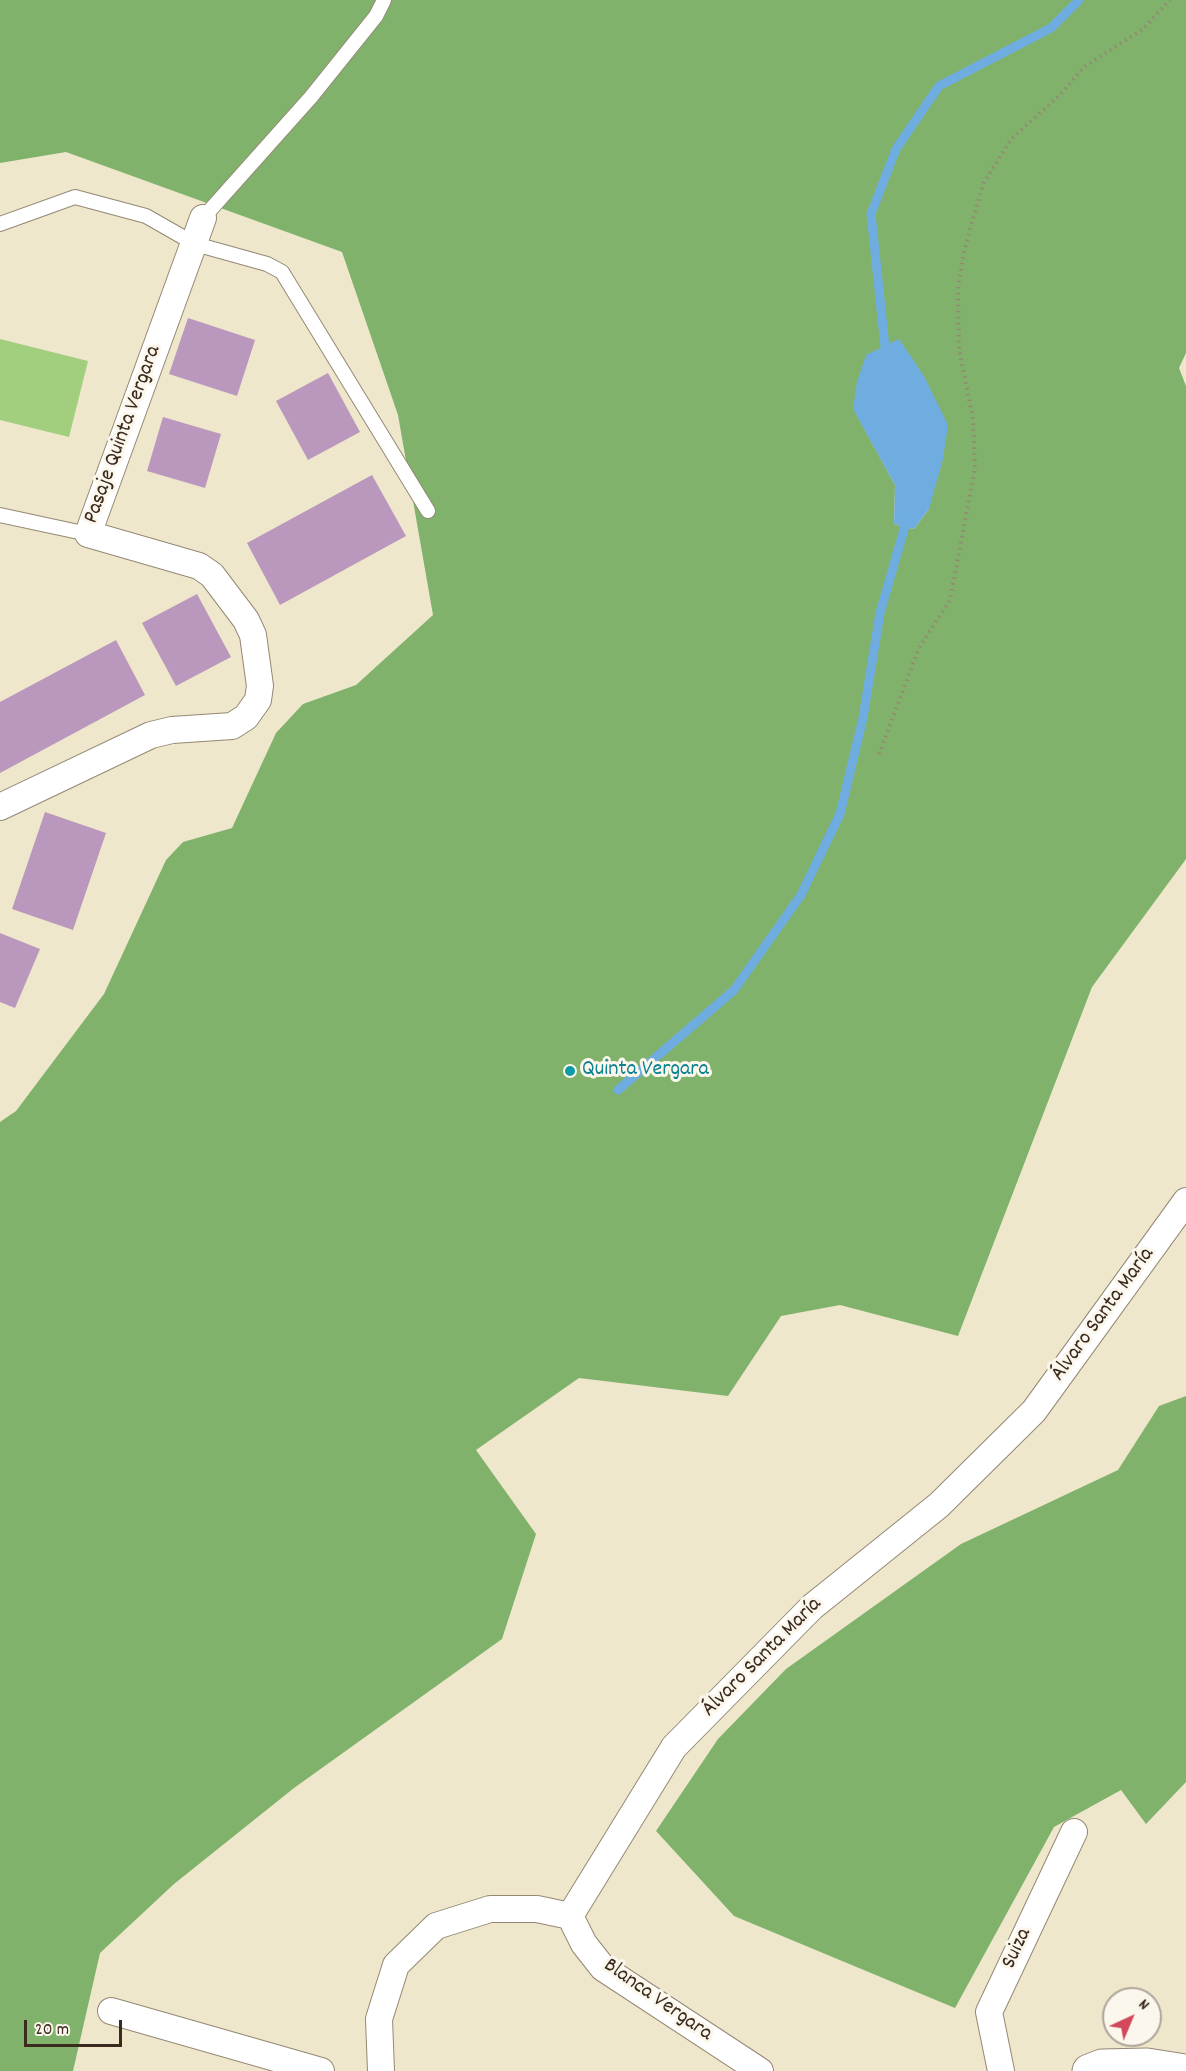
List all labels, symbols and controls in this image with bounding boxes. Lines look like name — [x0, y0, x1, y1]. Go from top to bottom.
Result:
street label: Pasaje Quinta Vergara — [80, 343, 168, 527]
place label: Quinta Vergara — [582, 1058, 709, 1084]
marker: Quinta Vergara — [563, 1064, 577, 1078]
street label: Álvaro Santa María — [1047, 1243, 1161, 1387]
street label: Álvaro Santa María — [698, 1593, 828, 1723]
street label: Suiza — [997, 1924, 1039, 1974]
street label: Blanca Vergara — [597, 1954, 717, 2048]
north arrow — [1102, 1987, 1162, 2047]
text: N — [1133, 1994, 1154, 2016]
scale bar — [27, 2008, 124, 2046]
text: 20 m — [35, 2018, 69, 2043]

